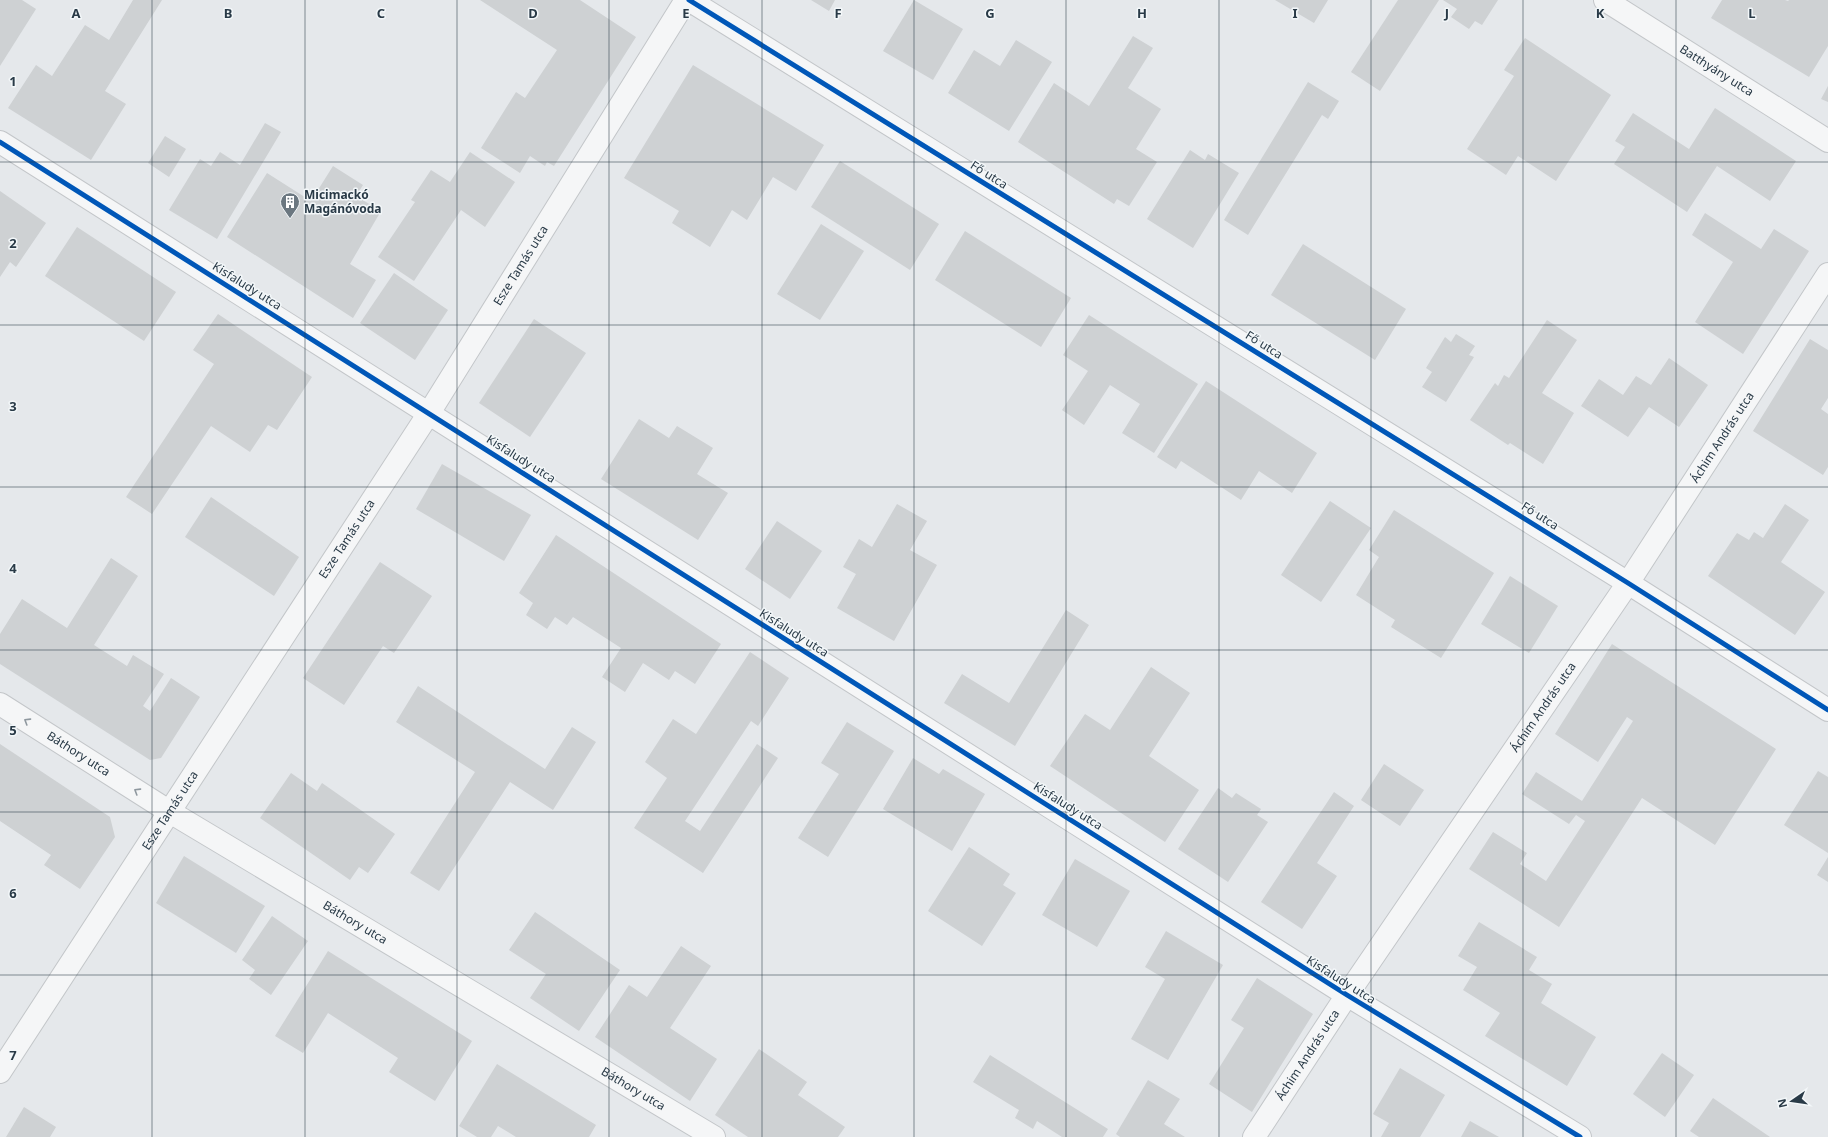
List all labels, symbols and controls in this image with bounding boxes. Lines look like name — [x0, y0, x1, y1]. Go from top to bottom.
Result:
text: A — [72, 4, 81, 22]
text: B — [224, 4, 232, 22]
text: C — [377, 4, 385, 22]
text: D — [528, 4, 538, 22]
text: E — [682, 4, 690, 22]
text: F — [834, 4, 842, 22]
text: G — [985, 4, 995, 22]
text: H — [1137, 4, 1147, 22]
text: I — [1292, 4, 1298, 22]
text: J — [1444, 4, 1449, 22]
text: K — [1596, 4, 1605, 22]
text: L — [1748, 4, 1756, 22]
street label: Batthyány utca — [1677, 40, 1757, 100]
text: 1 — [9, 72, 17, 90]
street label: Fő utca — [967, 157, 1011, 193]
place label: Micimackó Magánóvoda — [304, 186, 381, 217]
building icon: Micimackó Magánóvoda — [279, 191, 301, 219]
street label: Esze Tamás utca — [489, 222, 552, 309]
text: 2 — [9, 234, 17, 252]
street label: Kisfaludy utca — [209, 258, 285, 314]
street label: Fő utca — [1242, 327, 1286, 363]
street label: Áchim András utca — [1686, 388, 1758, 486]
text: 3 — [9, 397, 17, 415]
street label: Kisfaludy utca — [483, 431, 559, 487]
street label: Esze Tamás utca — [314, 496, 379, 582]
street label: Fő utca — [1518, 498, 1562, 534]
text: 4 — [9, 559, 17, 577]
street label: Kisfaludy utca — [756, 605, 832, 661]
street label: Áchim András utca — [1506, 659, 1580, 755]
one-way arrow — [24, 718, 31, 726]
text: 5 — [9, 721, 17, 739]
street label: Báthory utca — [44, 727, 114, 780]
street label: Esze Tamás utca — [138, 767, 202, 853]
street label: Kisfaludy utca — [1030, 778, 1106, 834]
one-way arrow — [134, 788, 141, 796]
text: 6 — [9, 884, 17, 902]
street label: Báthory utca — [320, 896, 391, 948]
street label: Kisfaludy utca — [1303, 952, 1379, 1008]
street label: Áchim András utca — [1271, 1006, 1343, 1103]
text: 7 — [9, 1046, 17, 1064]
street label: Báthory utca — [598, 1063, 669, 1114]
north arrow — [1772, 1081, 1812, 1121]
text: N — [1773, 1097, 1790, 1109]

